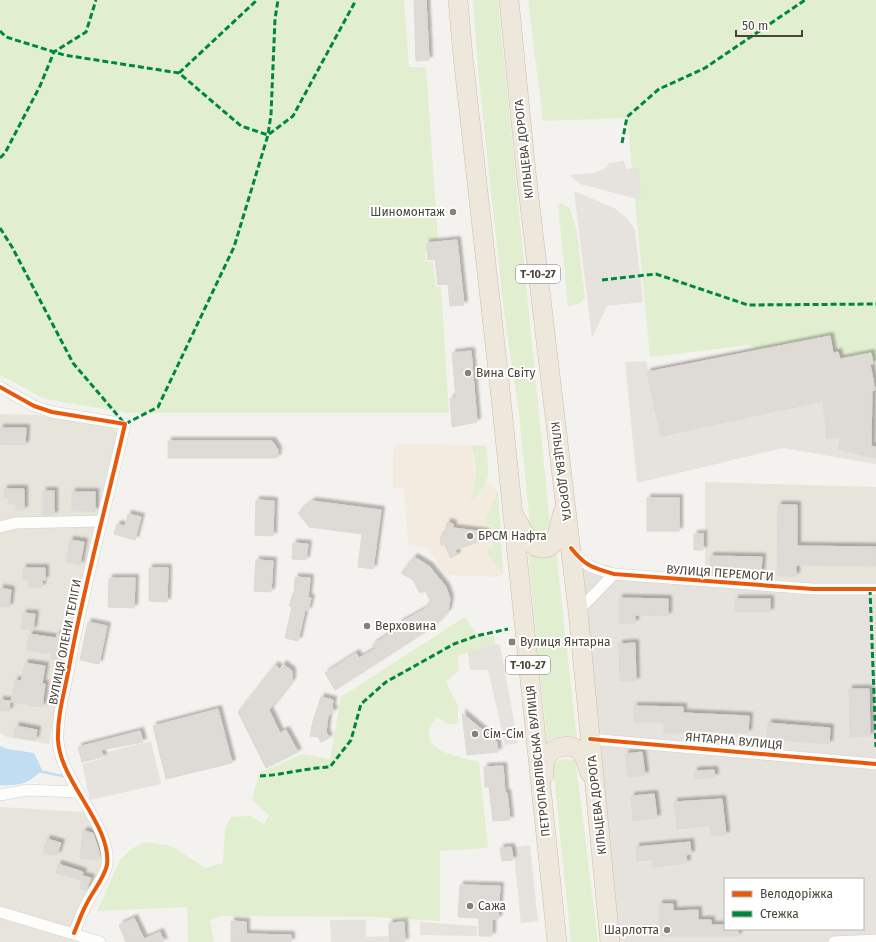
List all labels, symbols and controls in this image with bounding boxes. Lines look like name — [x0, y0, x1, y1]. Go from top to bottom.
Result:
scale bar — [736, 12, 802, 38]
text: 50 m — [742, 19, 768, 33]
street label: КІЛЬЦЕВА ДОРОГА — [512, 99, 536, 199]
place label: Шиномонтаж — [370, 205, 445, 219]
marker: Шиномонтаж — [448, 207, 458, 217]
road number: Т-10-27 — [516, 265, 560, 283]
place label: Вина Світу — [476, 366, 535, 380]
marker: Вина Світу — [463, 368, 473, 378]
street label: КІЛЬЦЕВА ДОРОГА — [548, 421, 574, 521]
place label: БРСМ Нафта — [478, 529, 547, 543]
marker: БРСМ Нафта — [465, 531, 475, 541]
street label: ВУЛИЦЯ ПЕРЕМОГИ — [666, 562, 774, 584]
street label: ВУЛИЦЯ ОЛЕНИ ТЕЛІГИ — [46, 578, 84, 706]
place label: Верховина — [375, 619, 436, 633]
marker: Верховина — [362, 621, 372, 631]
place label: Вулиця Янтарна — [520, 635, 611, 649]
marker: Вулиця Янтарна — [507, 637, 517, 647]
road number: Т-10-27 — [506, 656, 550, 674]
street label: ПЕТРОПАВЛІВСЬКА ВУЛИЦЯ — [523, 685, 553, 837]
place label: Сім-Сім — [483, 727, 524, 741]
marker: Сім-Сім — [470, 729, 480, 739]
street label: ЯНТАРНА ВУЛИЦЯ — [685, 730, 783, 752]
street label: КІЛЬЦЕВА ДОРОГА — [585, 755, 609, 855]
legend — [724, 878, 864, 930]
text: Велодоріжка — [760, 887, 833, 901]
place label: Сажа — [478, 899, 506, 913]
marker: Сажа — [465, 901, 475, 911]
text: Стежка — [760, 907, 799, 921]
place label: Шарлотта — [604, 923, 659, 937]
marker: Шарлотта — [662, 925, 672, 935]

